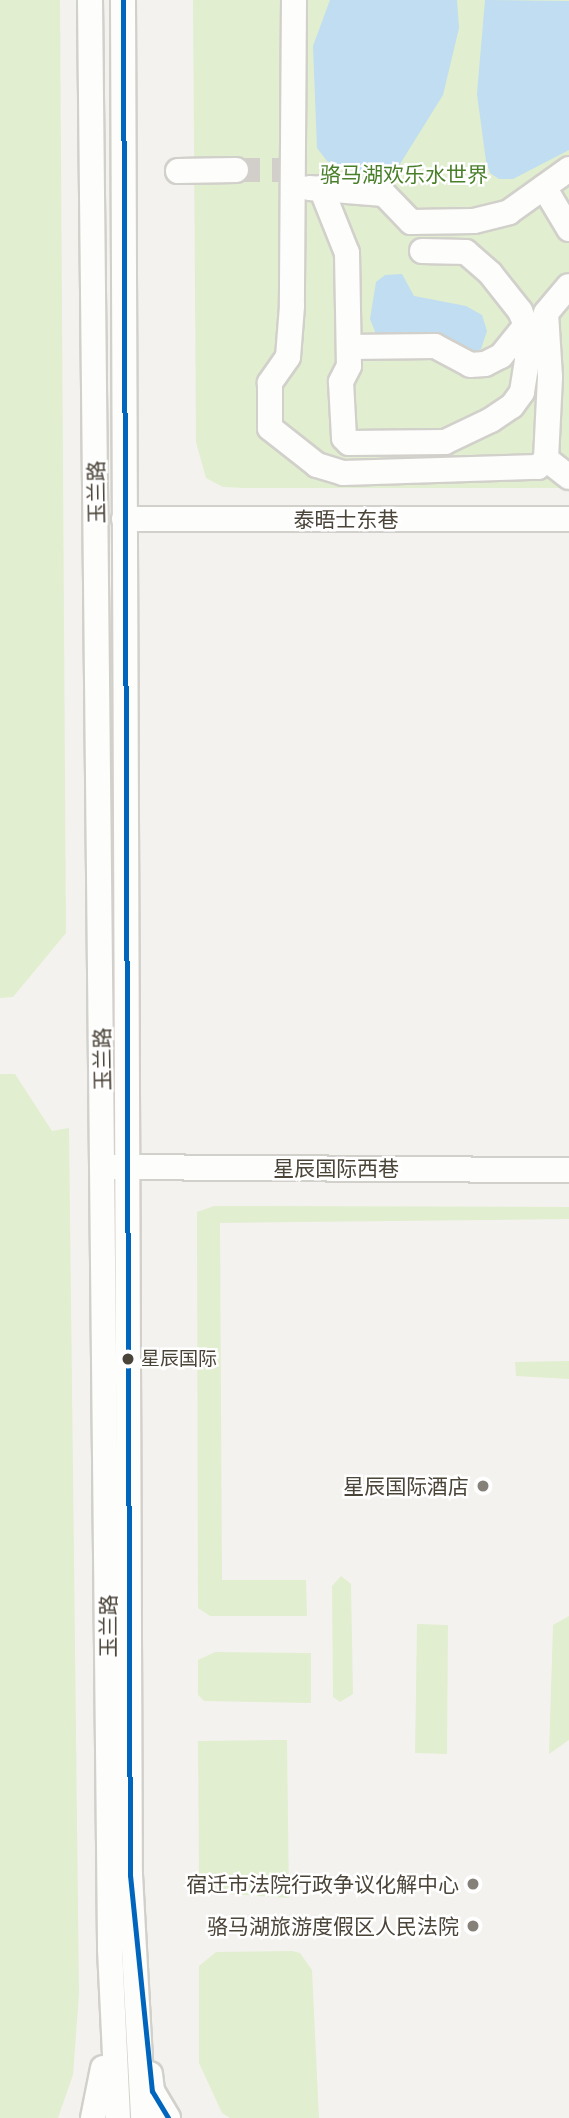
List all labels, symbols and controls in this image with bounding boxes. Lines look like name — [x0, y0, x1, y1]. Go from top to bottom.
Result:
park label: 骆马湖欢乐水世界 — [320, 161, 488, 187]
street label: 玉兰路 — [83, 460, 109, 524]
street label: 泰晤士东巷 — [294, 506, 398, 532]
street label: 玉兰路 — [89, 1027, 115, 1091]
street label: 星辰国际西巷 — [273, 1155, 399, 1181]
place label: 星辰国际 — [141, 1348, 217, 1370]
marker: 星辰国际 — [121, 1352, 135, 1366]
place label: 星辰国际酒店 — [343, 1473, 469, 1499]
marker: 星辰国际酒店 — [475, 1478, 491, 1494]
street label: 玉兰路 — [95, 1595, 121, 1657]
place label: 宿迁市法院行政争议化解中心 — [186, 1871, 459, 1897]
marker: 宿迁市法院行政争议化解中心 — [465, 1876, 481, 1892]
place label: 骆马湖旅游度假区人民法院 — [207, 1913, 459, 1939]
marker: 骆马湖旅游度假区人民法院 — [465, 1918, 481, 1934]

